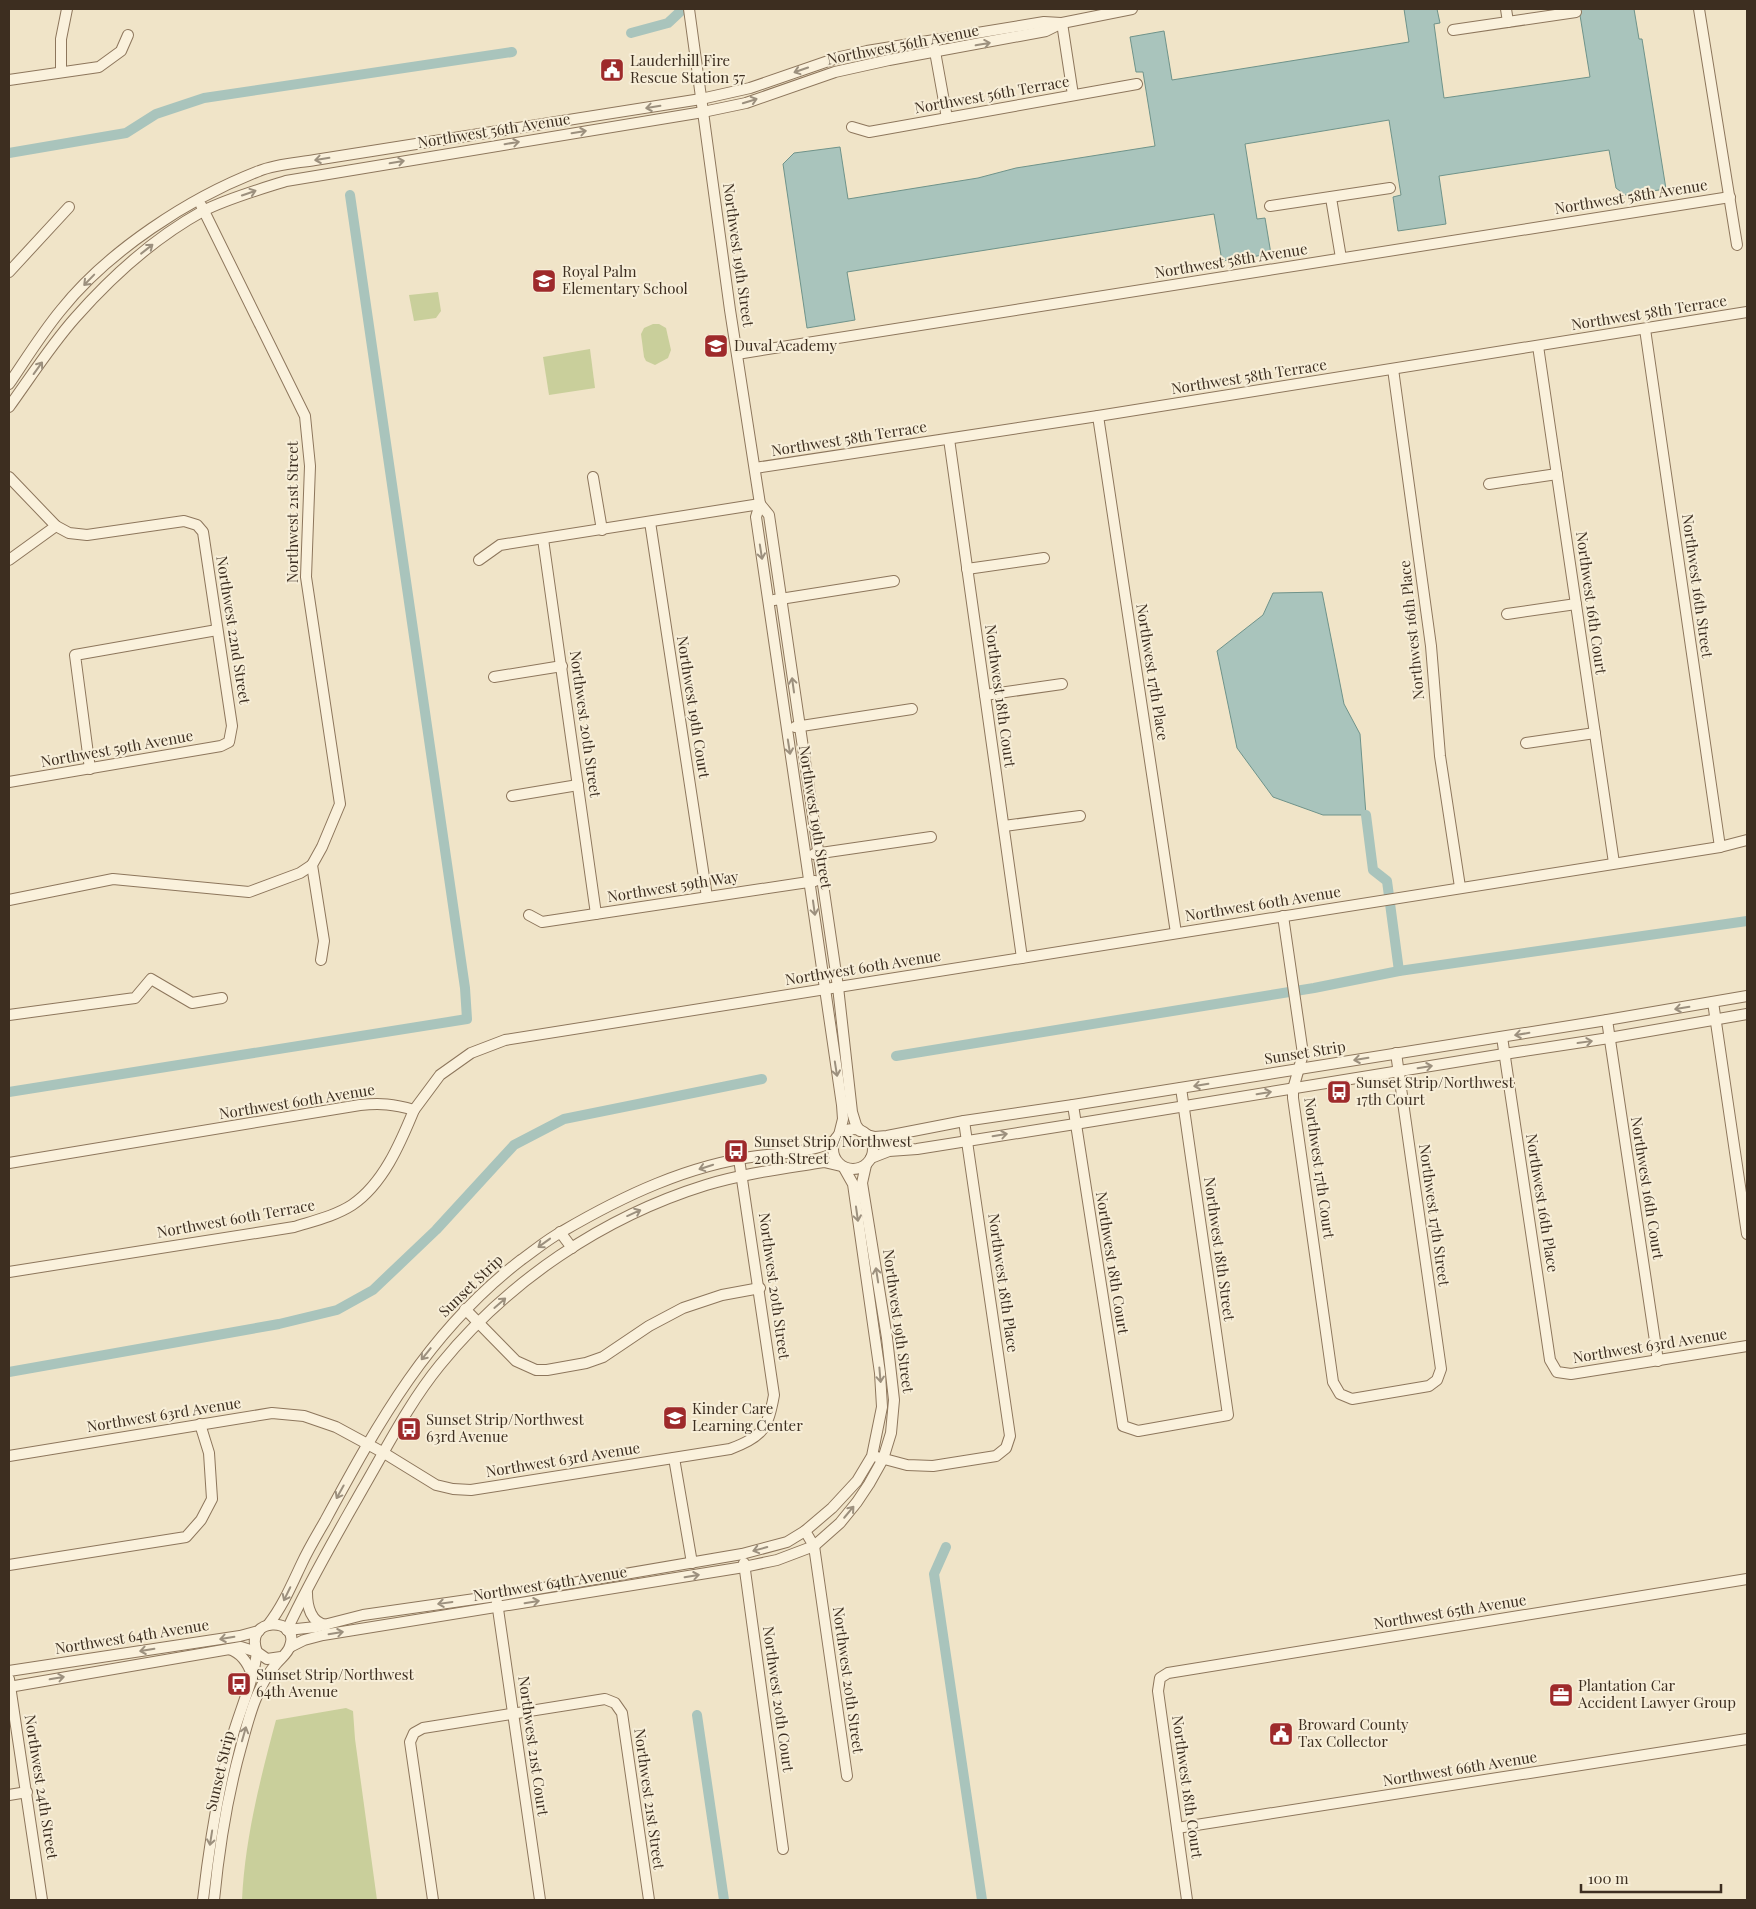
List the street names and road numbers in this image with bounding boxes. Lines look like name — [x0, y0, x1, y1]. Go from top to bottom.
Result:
street label: Northwest 56th Avenue — [825, 19, 981, 69]
street label: Northwest 56th Terrace — [913, 71, 1071, 118]
street label: Northwest 56th Avenue — [416, 108, 572, 152]
street label: Northwest 58th Avenue — [1553, 174, 1709, 218]
street label: Northwest 19th Street — [719, 182, 759, 329]
street label: Northwest 58th Avenue — [1153, 238, 1309, 282]
street label: Northwest 58th Terrace — [1570, 290, 1728, 334]
street label: Northwest 58th Terrace — [1170, 354, 1328, 398]
street label: Northwest 58th Terrace — [770, 416, 928, 460]
street label: Northwest 21st Street — [282, 440, 302, 583]
street label: Northwest 16th Street — [1678, 513, 1718, 660]
street label: Northwest 16th Court — [1572, 530, 1612, 676]
street label: Northwest 22nd Street — [212, 554, 256, 706]
street label: Northwest 16th Place — [1394, 559, 1428, 701]
street label: Northwest 17th Place — [1132, 602, 1174, 742]
street label: Northwest 18th Court — [981, 623, 1021, 769]
street label: Northwest 19th Court — [673, 634, 715, 780]
street label: Northwest 20th Street — [566, 649, 606, 799]
street label: Northwest 59th Avenue — [39, 725, 195, 771]
street label: Northwest 19th Street — [795, 744, 837, 891]
street label: Northwest 59th Way — [606, 866, 740, 906]
street label: Northwest 60th Avenue — [1184, 881, 1342, 925]
street label: Northwest 60th Avenue — [784, 945, 942, 989]
street label: Sunset Strip — [1263, 1036, 1347, 1068]
street label: Northwest 60th Avenue — [218, 1079, 376, 1123]
street label: Northwest 17th Court — [1300, 1096, 1340, 1240]
street label: Northwest 16th Court — [1627, 1115, 1669, 1261]
street label: Northwest 16th Place — [1522, 1132, 1564, 1274]
street label: Northwest 17th Street — [1415, 1142, 1455, 1288]
street label: Northwest 18th Street — [1200, 1176, 1240, 1323]
street label: Northwest 18th Court — [1092, 1190, 1134, 1336]
street label: Northwest 60th Terrace — [155, 1194, 316, 1242]
street label: Northwest 20th Street — [755, 1211, 795, 1361]
street label: Northwest 18th Place — [984, 1212, 1024, 1354]
street label: Northwest 19th Street — [879, 1248, 919, 1395]
street label: Sunset Strip — [434, 1249, 507, 1321]
street label: Northwest 63rd Avenue — [1571, 1323, 1728, 1367]
street label: Northwest 63rd Avenue — [85, 1392, 242, 1436]
street label: Northwest 63rd Avenue — [484, 1437, 641, 1481]
street label: Northwest 64th Avenue — [471, 1561, 628, 1605]
street label: Northwest 65th Avenue — [1372, 1589, 1528, 1633]
street label: Northwest 20th Street — [829, 1605, 869, 1755]
street label: Northwest 64th Avenue — [53, 1614, 210, 1658]
street label: Northwest 20th Court — [759, 1625, 799, 1774]
street label: Northwest 21st Court — [514, 1675, 554, 1818]
street label: Northwest 24th Street — [21, 1713, 63, 1861]
street label: Northwest 18th Court — [1168, 1714, 1208, 1860]
street label: Northwest 21st Street — [630, 1727, 670, 1871]
street label: Sunset Strip — [200, 1728, 238, 1813]
street label: Northwest 66th Avenue — [1381, 1746, 1538, 1790]

